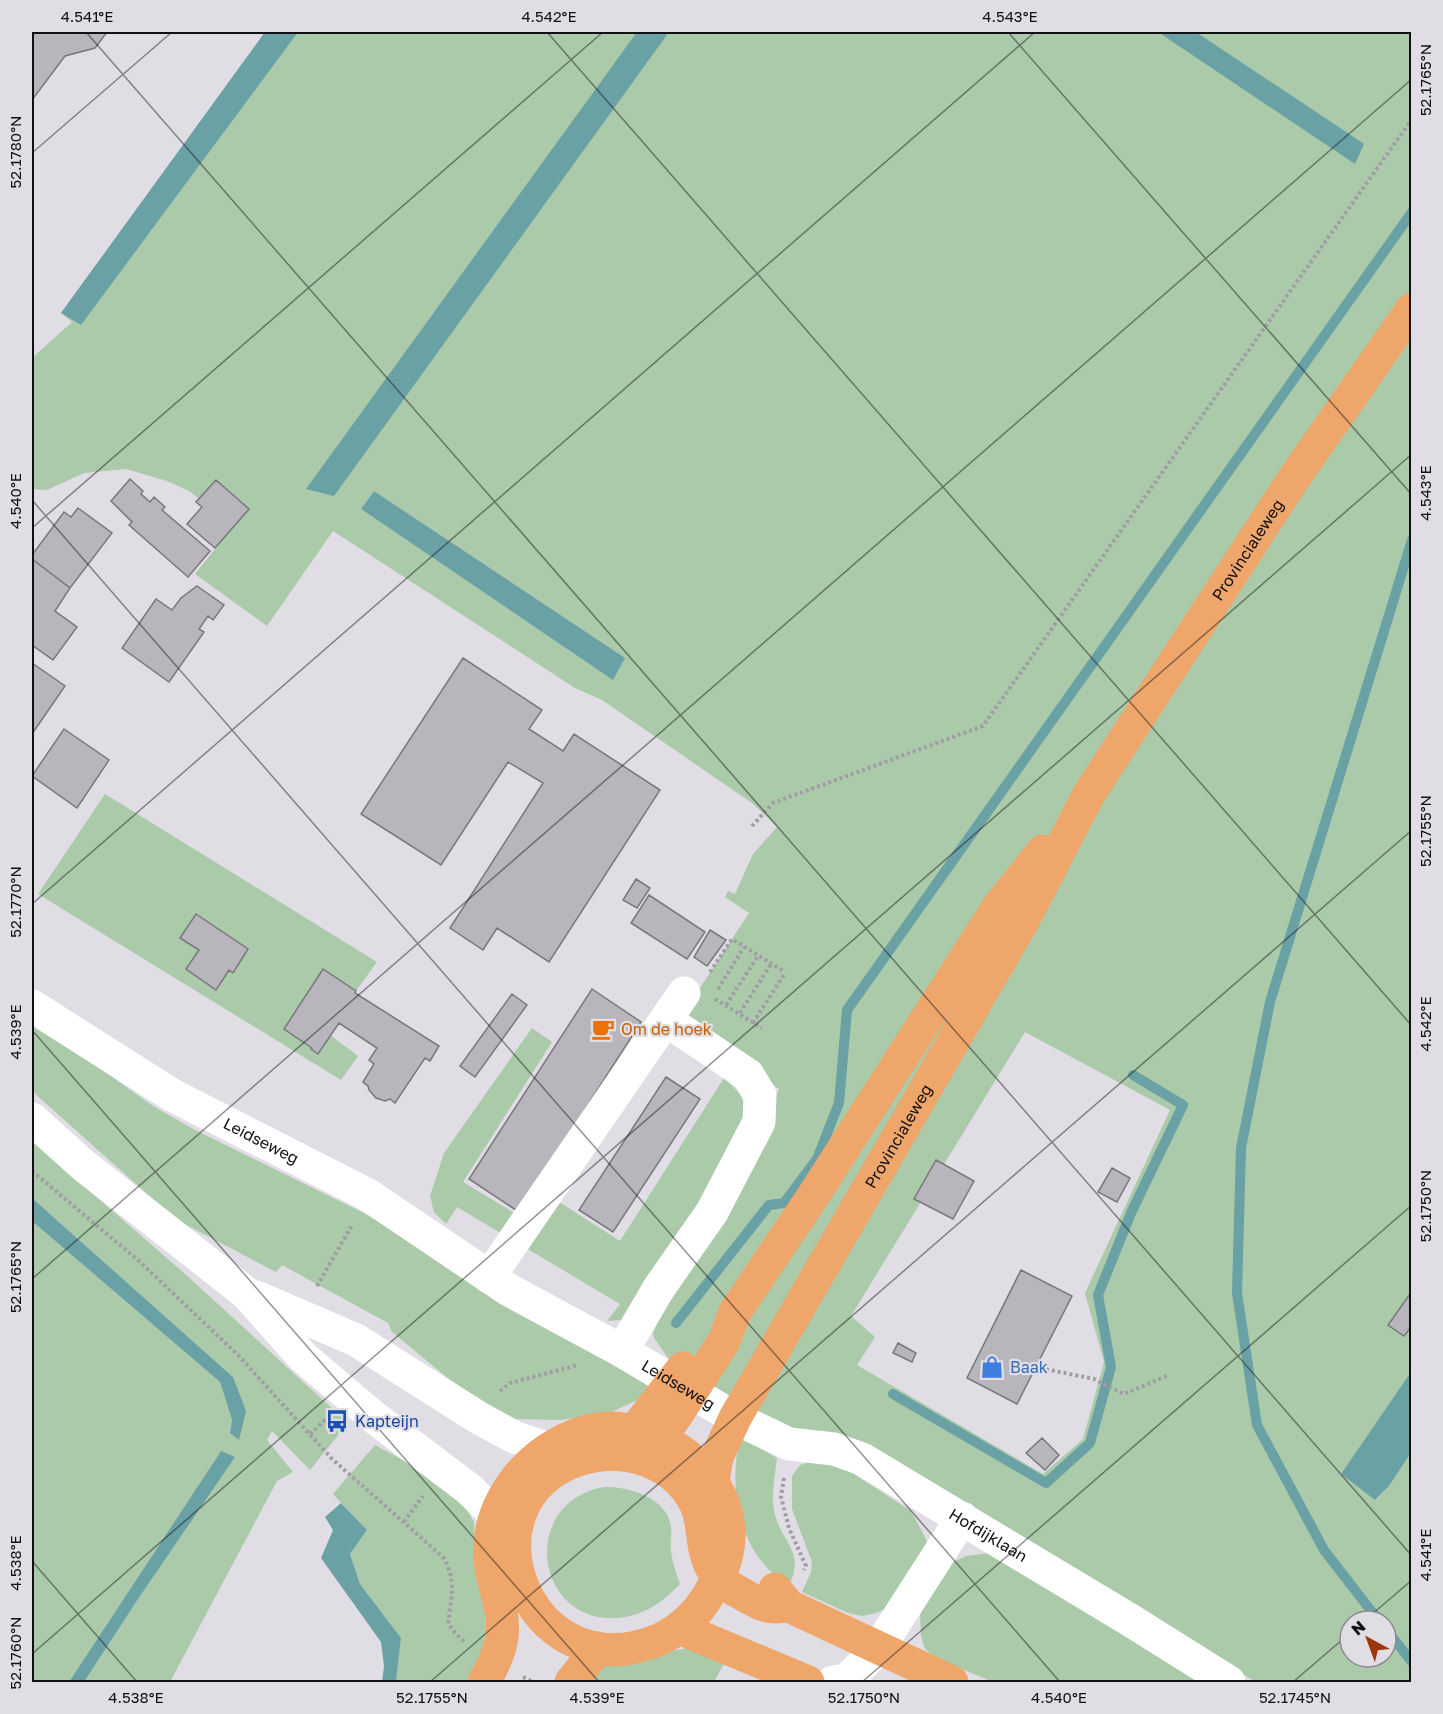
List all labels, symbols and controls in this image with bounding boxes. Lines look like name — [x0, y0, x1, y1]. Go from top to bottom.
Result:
text: 4.541°E — [61, 7, 113, 25]
text: 4.542°E — [521, 7, 577, 25]
text: 4.543°E — [982, 7, 1038, 25]
text: 52.1765°N — [1416, 44, 1434, 116]
text: 52.1780°N — [6, 116, 24, 188]
text: 4.543°E — [1416, 465, 1434, 521]
text: 4.540°E — [6, 473, 24, 529]
street label: Provincialeweg — [1207, 495, 1288, 604]
text: 52.1755°N — [1416, 795, 1434, 867]
text: 52.1770°N — [6, 866, 24, 938]
text: 4.542°E — [1416, 996, 1434, 1052]
text: 4.539°E — [6, 1004, 24, 1060]
cafe icon: Om de hoek — [590, 1016, 616, 1042]
place label: Om de hoek — [621, 1019, 712, 1039]
street label: Provincialeweg — [860, 1080, 936, 1192]
street label: Leidseweg — [220, 1113, 302, 1168]
text: 52.1750°N — [1416, 1170, 1434, 1242]
text: 52.1765°N — [6, 1241, 24, 1313]
shop icon: Baak — [979, 1354, 1005, 1380]
street label: Leidseweg — [638, 1355, 719, 1414]
place label: Baak — [1010, 1357, 1048, 1377]
bus stop icon: Kapteijn — [324, 1408, 350, 1434]
place label: Kapteijn — [355, 1411, 419, 1431]
street label: Hofdijklaan — [945, 1504, 1031, 1566]
text: 4.541°E — [1416, 1529, 1434, 1581]
text: 4.538°E — [6, 1535, 24, 1591]
north arrow — [1338, 1609, 1398, 1669]
text: N — [1347, 1616, 1369, 1639]
text: 52.1760°N — [6, 1617, 24, 1689]
text: 4.538°E — [108, 1688, 164, 1706]
text: 52.1755°N — [396, 1688, 468, 1706]
text: 4.539°E — [569, 1688, 625, 1706]
text: 52.1750°N — [828, 1688, 900, 1706]
text: 4.540°E — [1031, 1688, 1087, 1706]
text: 52.1745°N — [1259, 1688, 1331, 1706]

